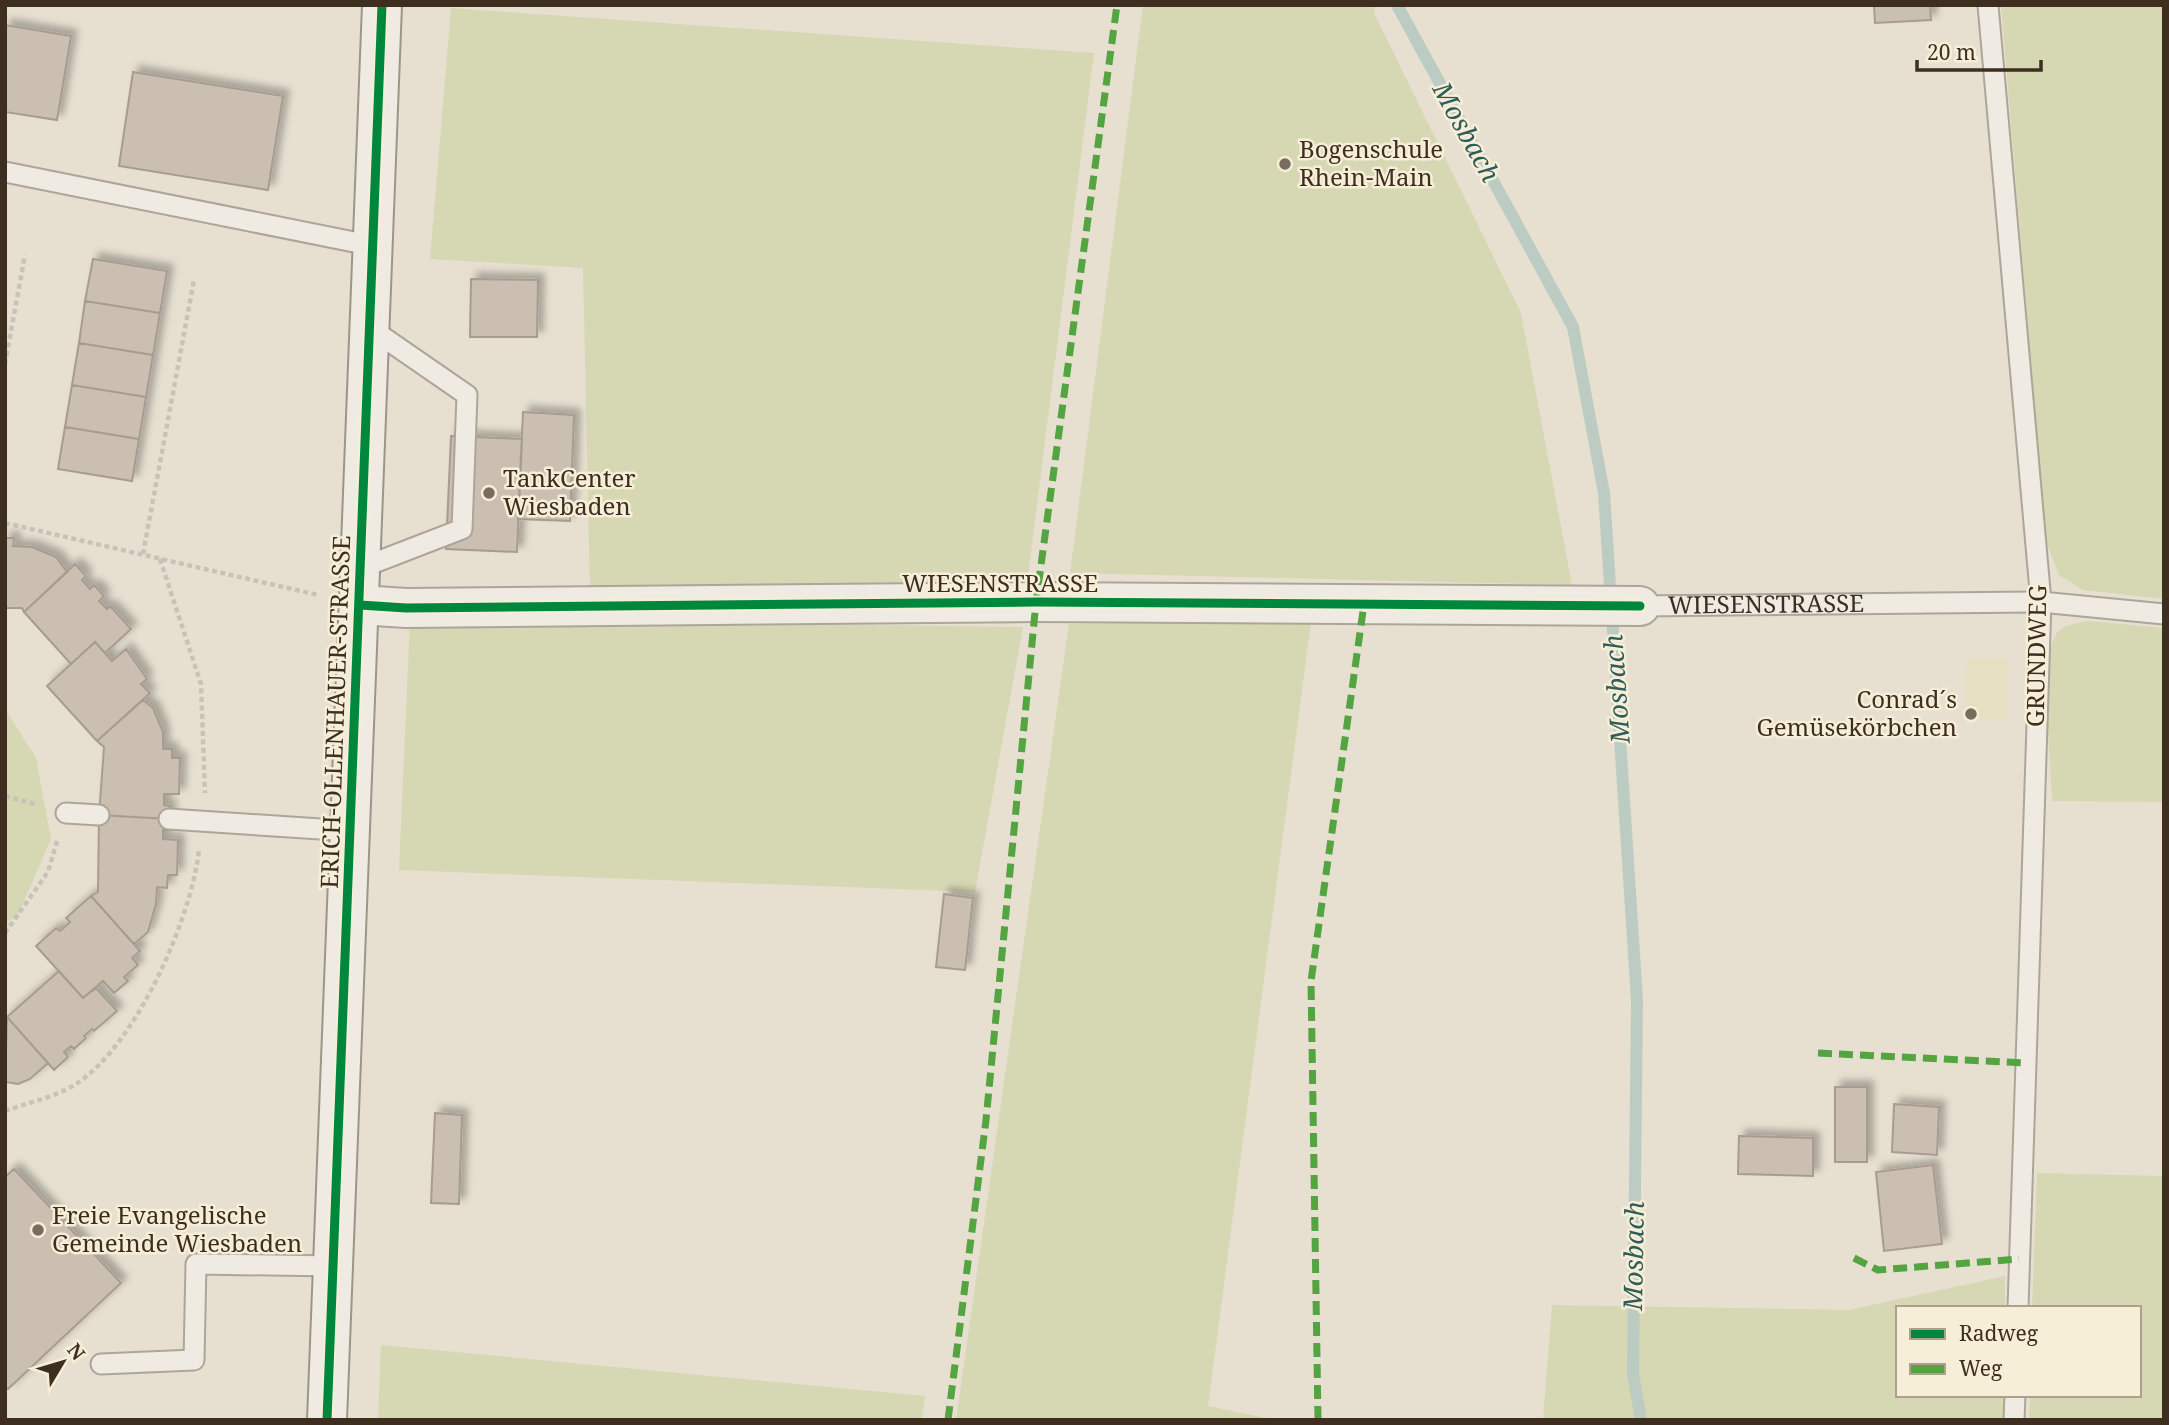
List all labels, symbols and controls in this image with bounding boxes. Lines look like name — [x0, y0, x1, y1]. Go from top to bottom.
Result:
scale bar — [1917, 28, 2041, 72]
text: 20 m — [1927, 38, 1976, 66]
water label: Mosbach — [1424, 74, 1509, 188]
place label: Bogenschule Rhein-Main — [1299, 132, 1443, 193]
marker: Bogenschule Rhein-Main — [1277, 156, 1293, 172]
place label: TankCenter Wiesbaden — [503, 461, 636, 522]
marker: TankCenter Wiesbaden — [481, 485, 497, 501]
street label: ERICH-OLLENHAUER-STRASSE — [312, 535, 357, 889]
street label: WIESENSTRASSE — [902, 566, 1098, 599]
street label: GRUNDWEG — [2018, 585, 2053, 727]
street label: WIESENSTRASSE — [1668, 586, 1864, 621]
water label: Mosbach — [1594, 633, 1638, 746]
place label: Conrad´s Gemüsekörbchen — [1757, 682, 1957, 743]
marker: Conrad´s Gemüsekörbchen — [1963, 706, 1979, 722]
place label: Freie Evangelische Gemeinde Wiesbaden — [52, 1198, 302, 1259]
water label: Mosbach — [1614, 1201, 1652, 1312]
marker: Freie Evangelische Gemeinde Wiesbaden — [30, 1222, 46, 1238]
legend — [1896, 1306, 2141, 1397]
text: Radweg — [1959, 1319, 2039, 1347]
north arrow — [28, 1327, 98, 1397]
text: N — [62, 1338, 91, 1365]
text: Weg — [1959, 1354, 2003, 1382]

